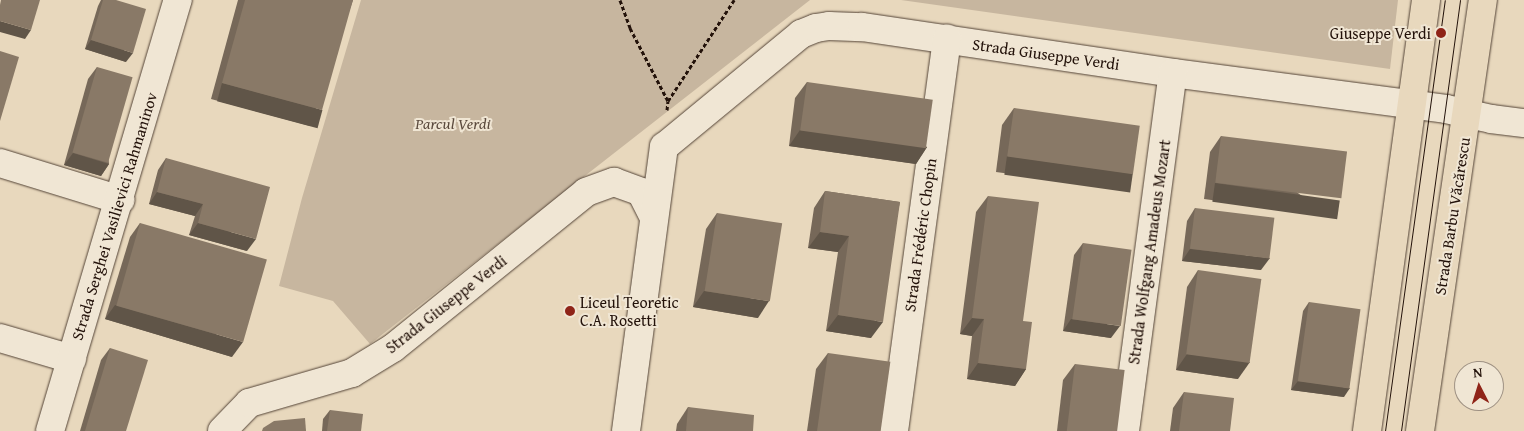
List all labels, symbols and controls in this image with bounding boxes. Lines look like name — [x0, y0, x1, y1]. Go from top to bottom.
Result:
place label: Giuseppe Verdi — [1330, 23, 1431, 43]
marker: Giuseppe Verdi — [1435, 27, 1447, 39]
street label: Strada Giuseppe Verdi — [971, 34, 1121, 74]
street label: Strada Serghei Vasilievici Rahmaninov — [67, 90, 161, 342]
park label: Parcul Verdi — [415, 113, 491, 133]
street label: Strada Barbu Văcărescu — [1430, 136, 1474, 296]
street label: Strada Wolfgang Amadeus Mozart — [1124, 138, 1174, 366]
street label: Strada Frédéric Chopin — [900, 157, 940, 313]
street label: Strada Giuseppe Verdi — [382, 251, 510, 357]
place label: Liceul Teoretic C.A. Rosetti — [580, 292, 679, 330]
marker: Liceul Teoretic C.A. Rosetti — [564, 305, 576, 317]
north arrow — [1454, 361, 1504, 411]
text: N — [1472, 362, 1483, 382]

